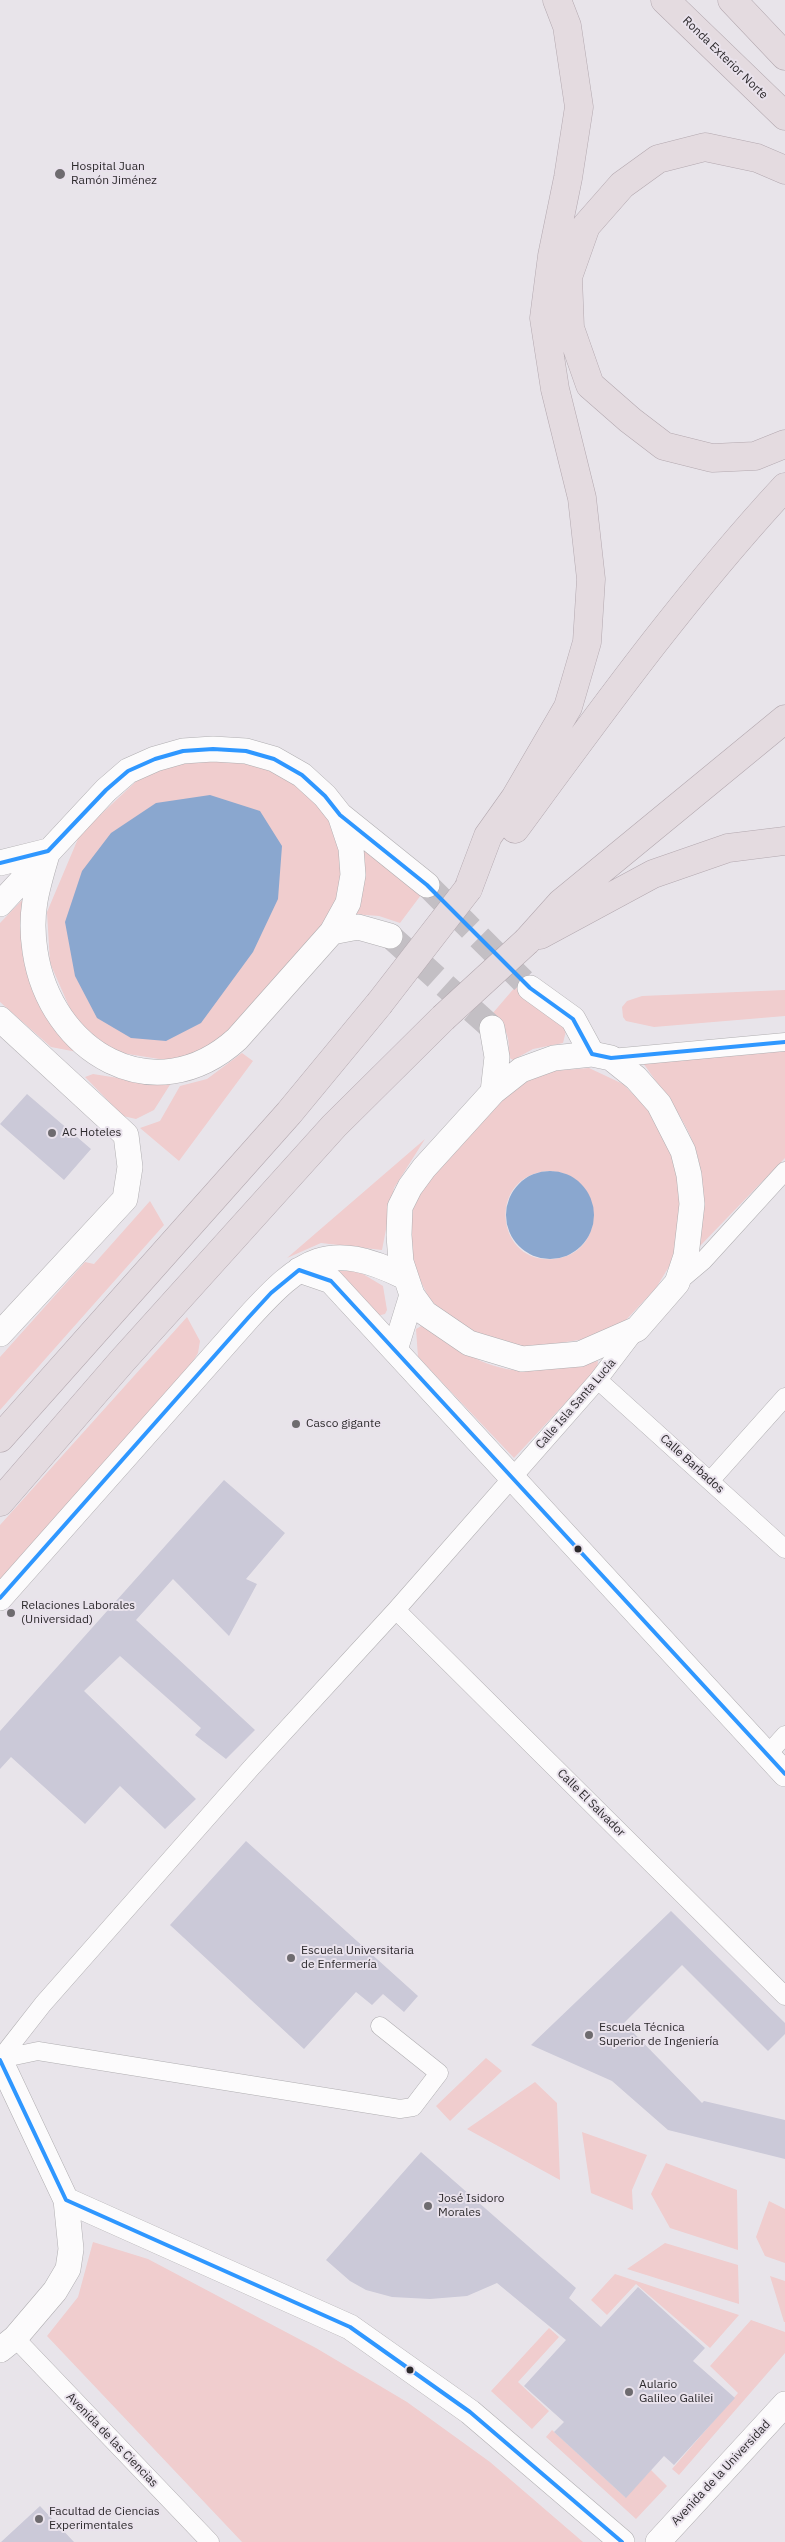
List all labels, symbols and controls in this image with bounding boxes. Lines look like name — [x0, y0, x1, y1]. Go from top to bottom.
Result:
street label: Ronda Exterior Norte — [679, 14, 771, 102]
place label: Hospital Juan Ramón Jiménez — [71, 160, 157, 188]
marker: Hospital Juan Ramón Jiménez — [53, 167, 67, 181]
place label: AC Hoteles — [62, 1126, 121, 1140]
marker: AC Hoteles — [46, 1127, 58, 1139]
street label: Calle Isla Santa Lucía — [533, 1356, 619, 1452]
place label: Casco gigante — [306, 1417, 381, 1431]
marker: Casco gigante — [290, 1418, 302, 1430]
street label: Calle Barbados — [657, 1431, 727, 1497]
unlabelled marker — [573, 1544, 583, 1554]
place label: Relaciones Laborales (Universidad) — [21, 1599, 135, 1627]
marker: Relaciones Laborales (Universidad) — [5, 1607, 17, 1619]
street label: Calle El Salvador — [554, 1766, 628, 1840]
place label: Escuela Universitaria de Enfermería — [301, 1944, 414, 1972]
marker: Escuela Universitaria de Enfermería — [285, 1952, 297, 1964]
place label: Escuela Técnica Superior de Ingeniería — [599, 2021, 719, 2049]
marker: Escuela Técnica Superior de Ingeniería — [583, 2029, 595, 2041]
place label: José Isidoro Morales — [438, 2192, 504, 2220]
marker: José Isidoro Morales — [422, 2200, 434, 2212]
unlabelled marker — [405, 2365, 415, 2375]
place label: Aulario Galileo Galilei — [639, 2378, 713, 2406]
marker: Aulario Galileo Galilei — [623, 2386, 635, 2398]
street label: Avenida de las Ciencias — [63, 2390, 161, 2490]
street label: Avenida de la Universidad — [668, 2417, 774, 2529]
place label: Facultad de Ciencias Experimentales — [49, 2505, 160, 2533]
marker: Facultad de Ciencias Experimentales — [33, 2513, 45, 2525]

